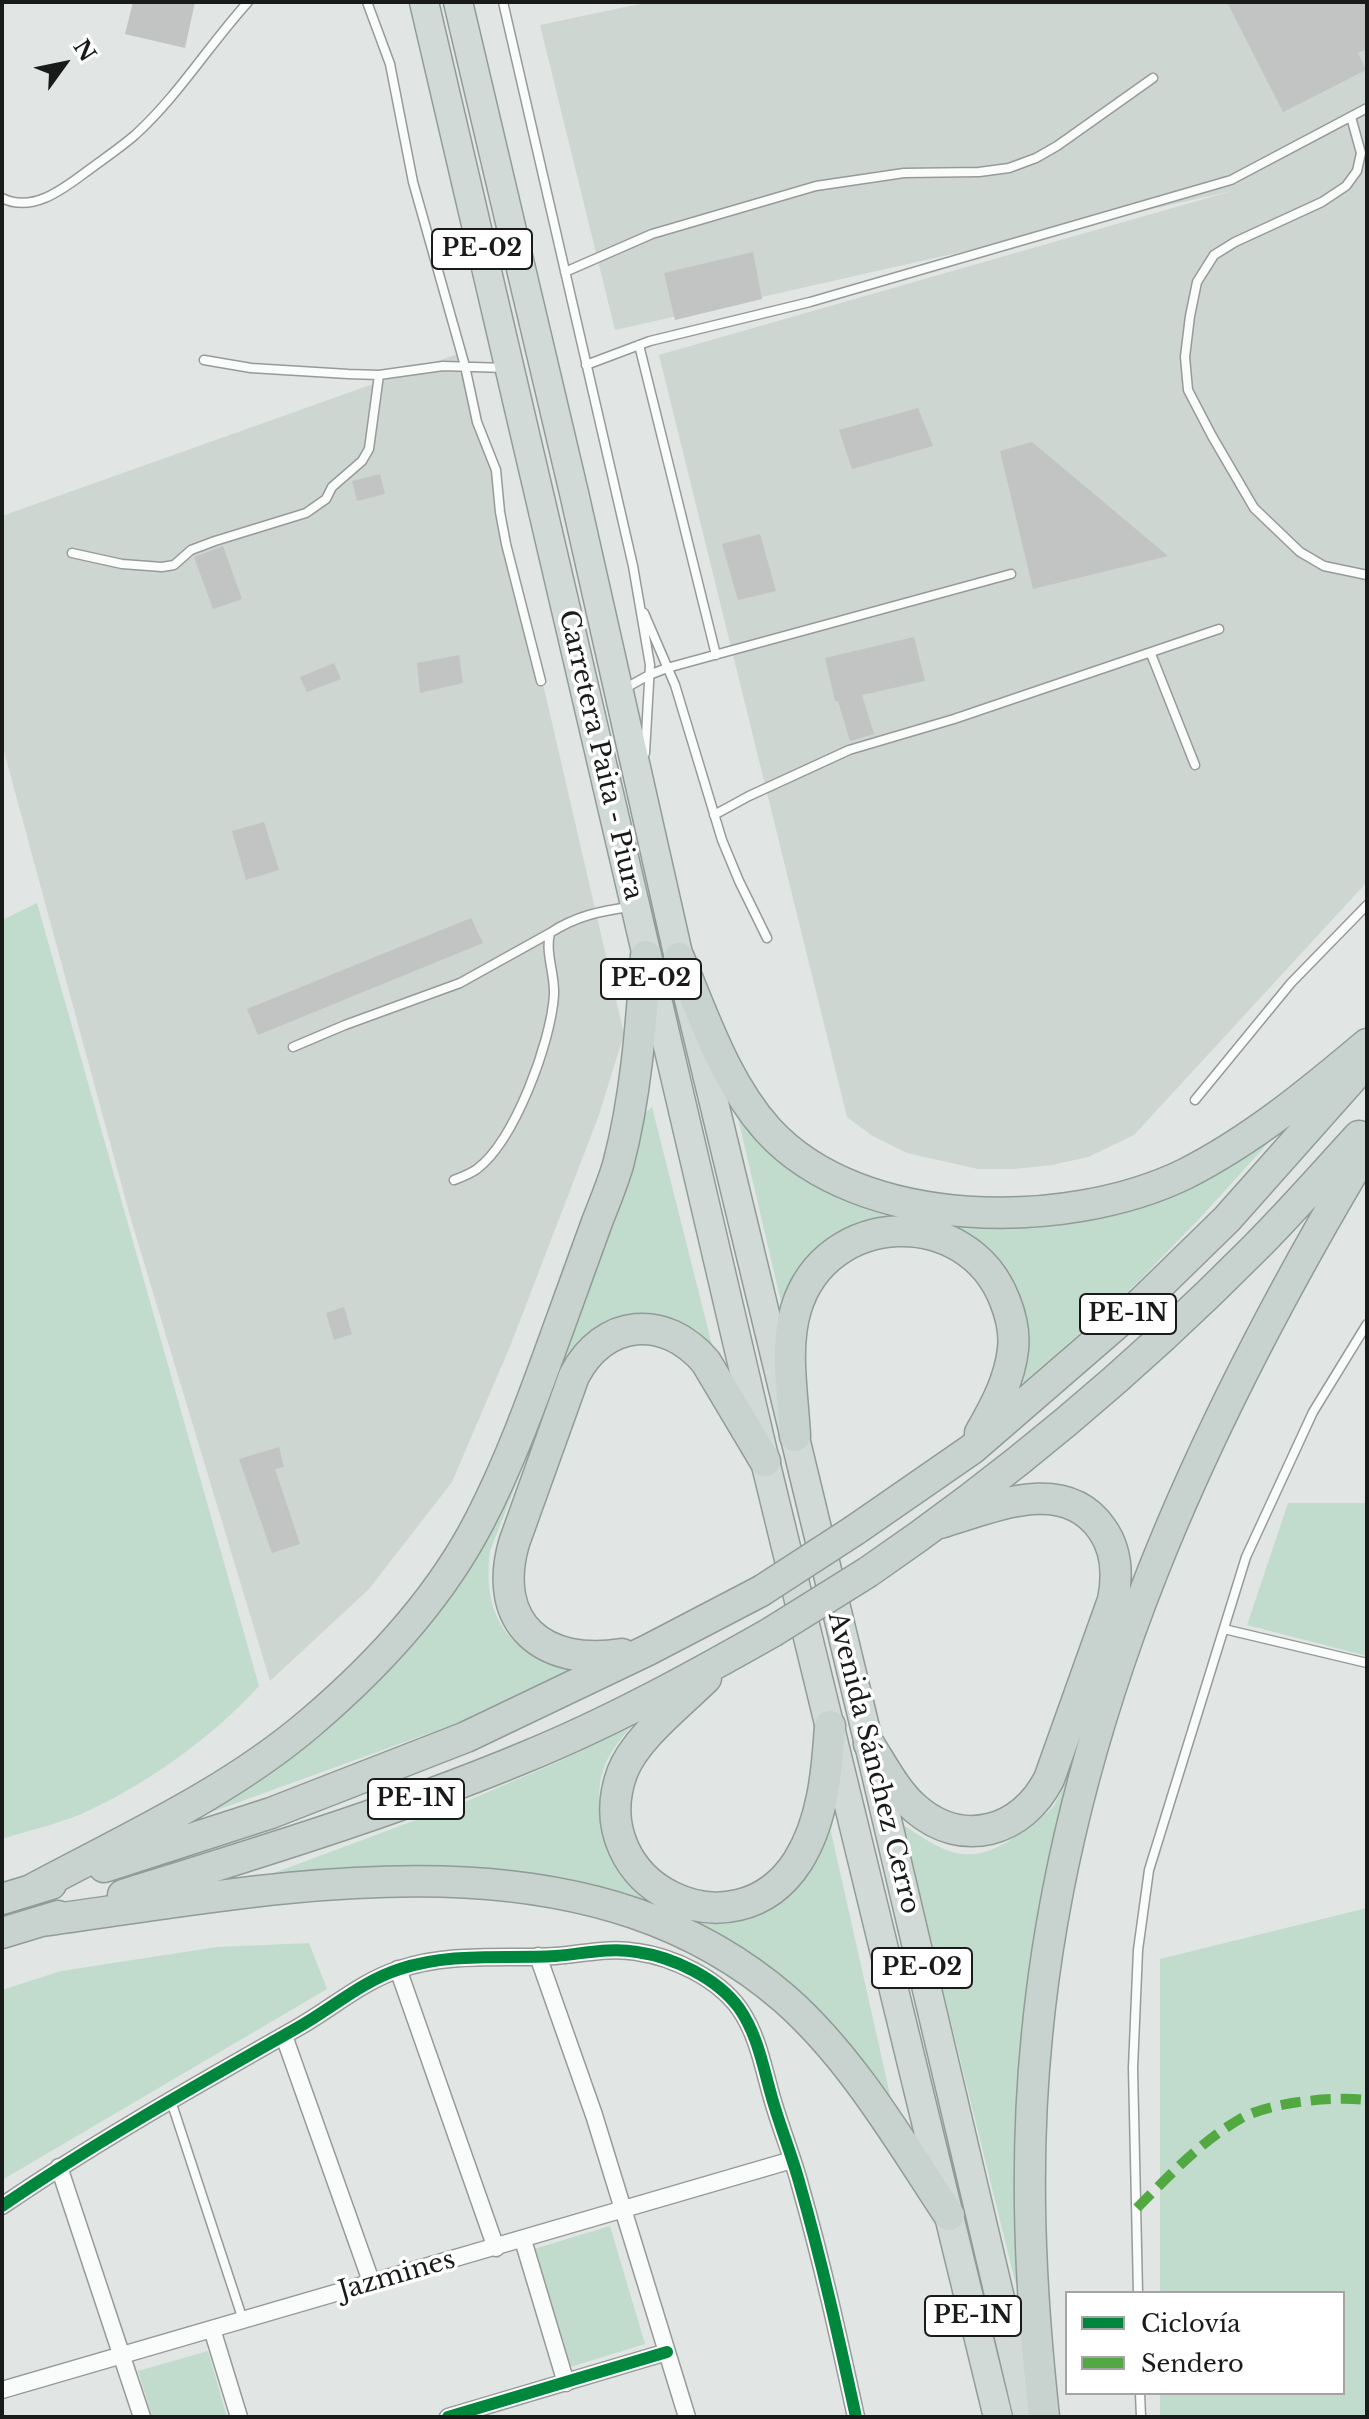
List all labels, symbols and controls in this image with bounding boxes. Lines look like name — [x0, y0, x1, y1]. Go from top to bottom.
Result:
north arrow — [24, 24, 104, 104]
text: N — [68, 35, 102, 67]
road number: PE-02 — [432, 229, 532, 269]
street label: Carretera Paita - Piura — [551, 607, 649, 903]
road number: PE-02 — [601, 959, 701, 999]
road number: PE-1N — [1080, 1294, 1176, 1334]
street label: Avenida Sánchez Cerro — [820, 1609, 926, 1917]
road number: PE-1N — [368, 1779, 464, 1819]
road number: PE-02 — [872, 1948, 972, 1988]
street label: Jazmines — [335, 2245, 459, 2307]
legend — [1065, 2291, 1345, 2395]
road number: PE-1N — [925, 2296, 1021, 2336]
text: Ciclovía — [1141, 2309, 1240, 2338]
text: Sendero — [1141, 2349, 1244, 2378]

